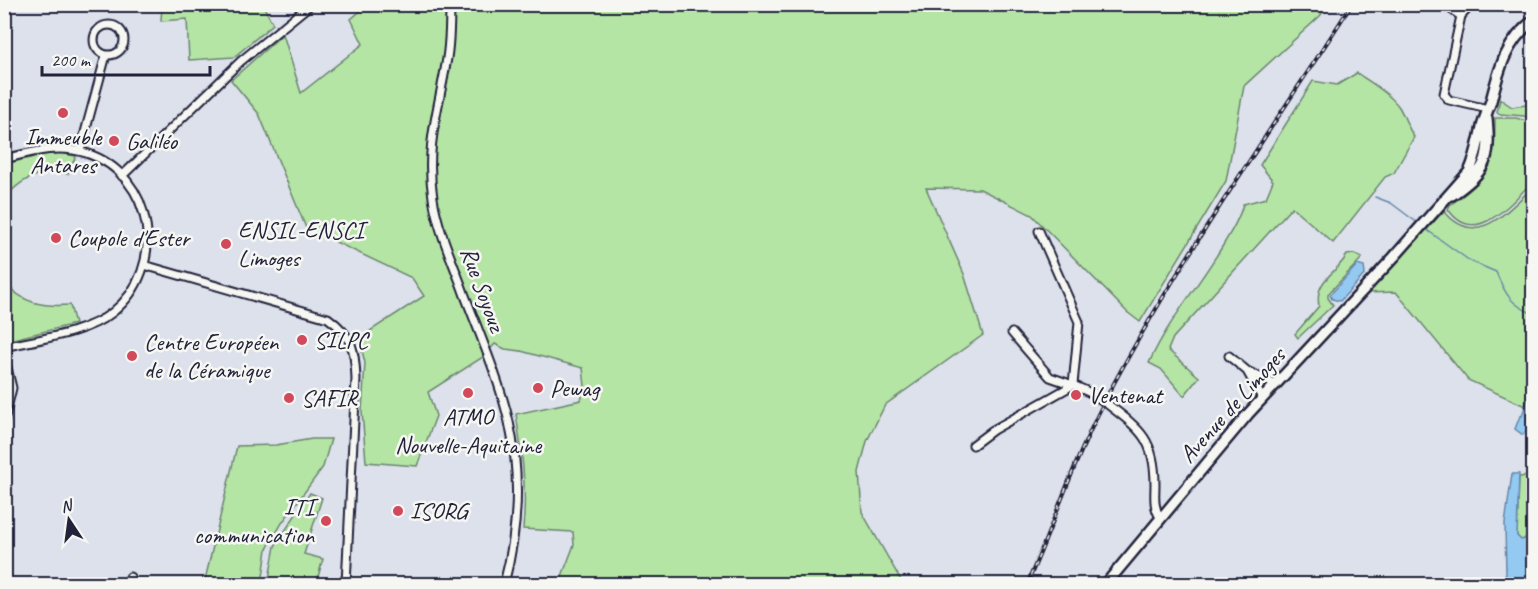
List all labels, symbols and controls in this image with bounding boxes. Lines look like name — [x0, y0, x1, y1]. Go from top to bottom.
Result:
scale bar — [42, 39, 210, 77]
text: 200 m — [51, 49, 92, 71]
marker: Immeuble Antares — [56, 106, 70, 120]
place label: Immeuble Antares — [25, 122, 104, 180]
place label: Galiléo — [126, 126, 179, 156]
marker: Galiléo — [107, 134, 121, 148]
place label: ENSIL-ENSCI Limoges — [238, 215, 369, 273]
place label: Coupole d'Ester — [68, 223, 192, 253]
marker: Coupole d'Ester — [49, 231, 63, 245]
marker: ENSIL-ENSCI Limoges — [219, 237, 233, 251]
street label: Rue Soyouz — [454, 243, 513, 338]
place label: SILPC — [314, 325, 371, 355]
place label: Centre Européen de la Céramique — [144, 327, 279, 385]
marker: SILPC — [295, 333, 309, 347]
street label: Avenue de Limoges — [1172, 340, 1293, 469]
marker: Centre Européen de la Céramique — [125, 349, 139, 363]
place label: Pewag — [550, 373, 601, 403]
place label: Ventenat — [1088, 380, 1164, 410]
marker: Pewag — [531, 381, 545, 395]
place label: SAFIR — [301, 383, 359, 413]
marker: ATMO Nouvelle-Aquitaine — [461, 386, 475, 400]
marker: Ventenat — [1069, 388, 1083, 402]
marker: SAFIR — [282, 391, 296, 405]
place label: ATMO Nouvelle-Aquitaine — [395, 402, 543, 460]
north arrow — [39, 490, 99, 550]
place label: ITI communication — [194, 492, 319, 550]
text: N — [59, 495, 76, 517]
place label: ISORG — [410, 496, 470, 526]
marker: ISORG — [391, 504, 405, 518]
marker: ITI communication — [319, 514, 333, 528]

